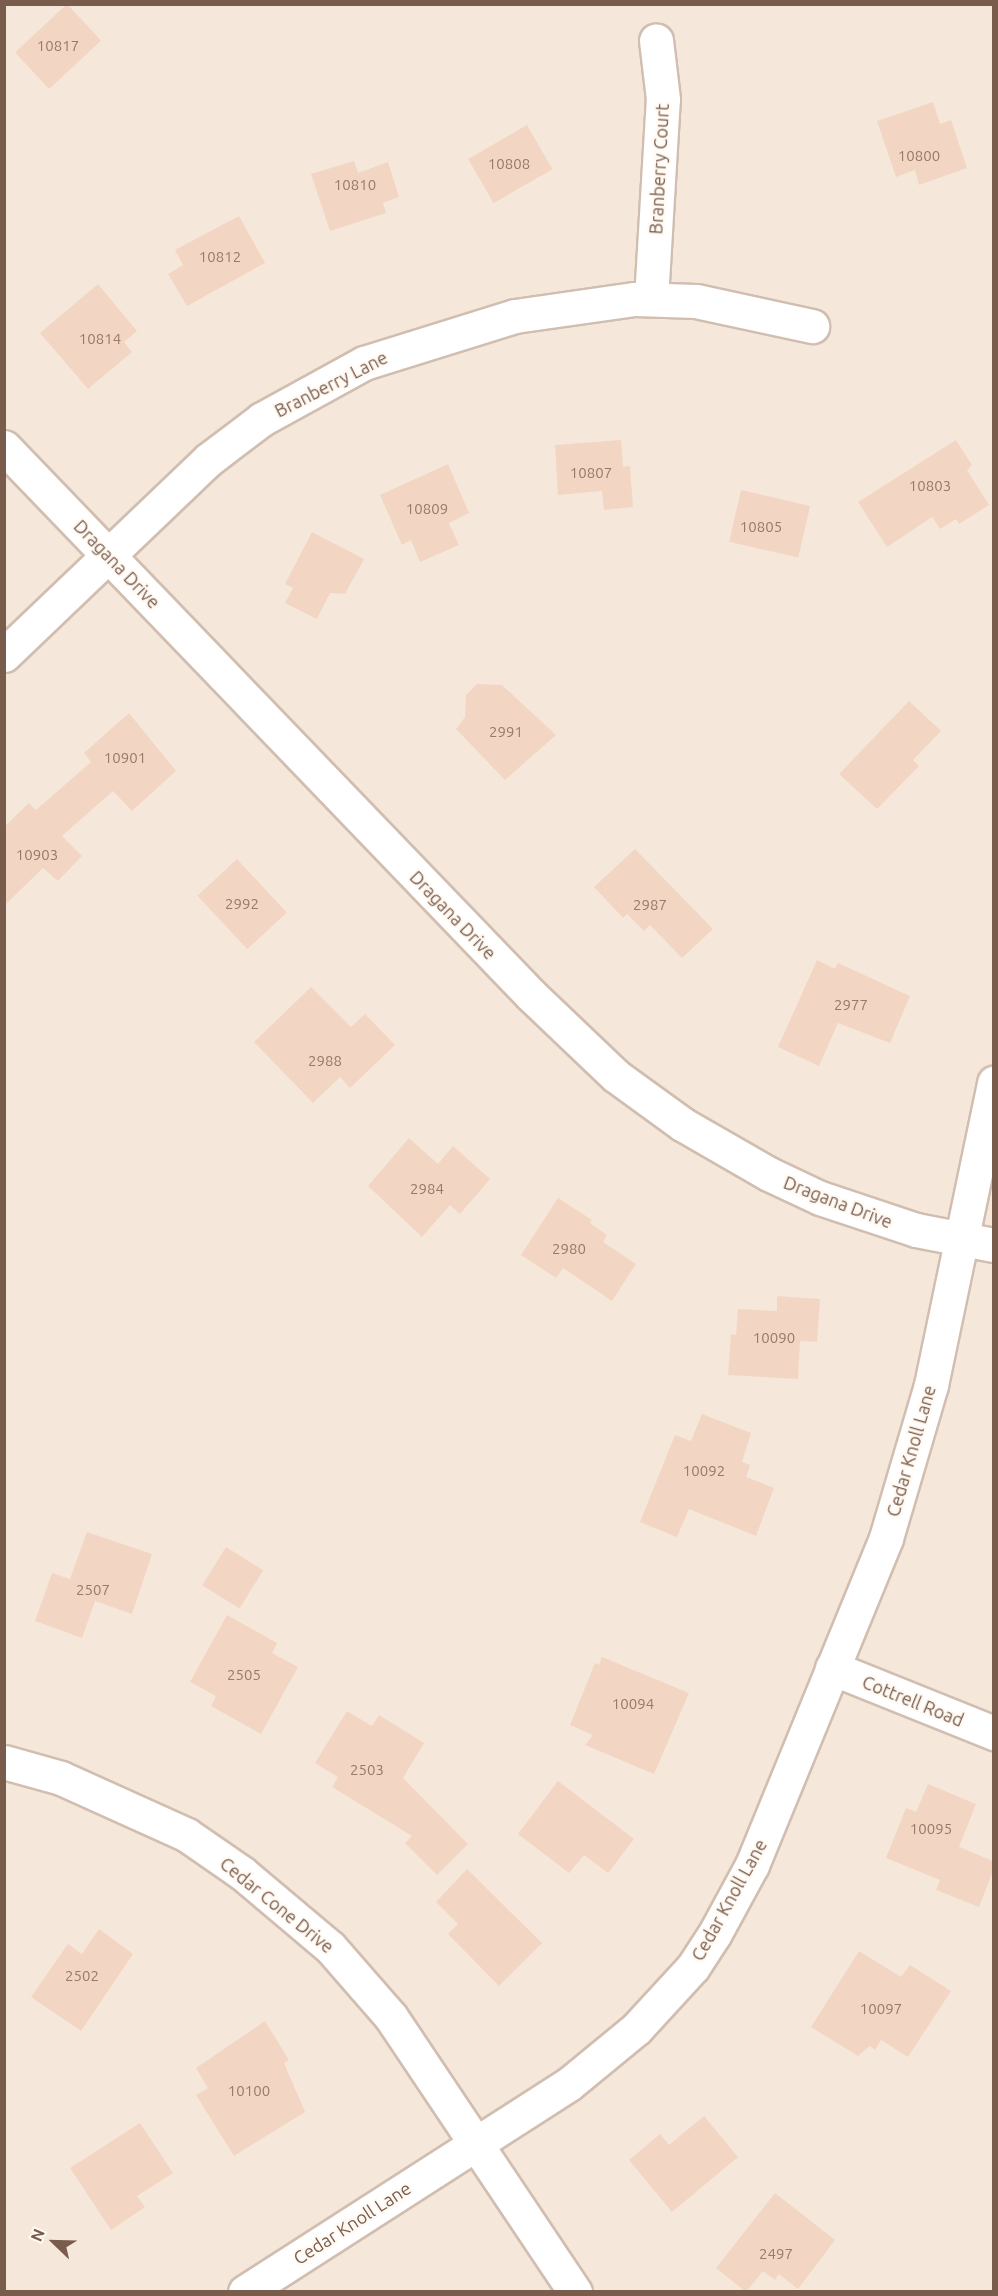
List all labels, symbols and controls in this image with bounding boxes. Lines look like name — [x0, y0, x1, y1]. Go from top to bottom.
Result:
house number: 10817 — [37, 37, 79, 55]
street label: Branberry Court — [645, 103, 673, 235]
house number: 10800 — [898, 147, 940, 165]
house number: 10808 — [488, 155, 530, 173]
house number: 10810 — [334, 176, 376, 194]
house number: 10812 — [199, 248, 241, 266]
house number: 10814 — [79, 330, 121, 348]
street label: Branberry Lane — [271, 346, 391, 422]
house number: 10807 — [570, 464, 612, 482]
house number: 10803 — [909, 477, 951, 495]
house number: 10809 — [406, 500, 448, 518]
street label: Dragana Drive — [69, 515, 165, 613]
house number: 10805 — [740, 518, 782, 536]
house number: 2991 — [489, 723, 523, 741]
house number: 10901 — [104, 749, 146, 767]
house number: 10903 — [16, 846, 58, 864]
street label: Dragana Drive — [405, 866, 501, 964]
house number: 2992 — [225, 895, 259, 913]
house number: 2987 — [633, 896, 667, 914]
house number: 2977 — [834, 996, 868, 1014]
house number: 2988 — [308, 1052, 342, 1070]
street label: Dragana Drive — [781, 1171, 895, 1233]
house number: 2984 — [410, 1180, 444, 1198]
house number: 2980 — [552, 1240, 586, 1258]
house number: 10090 — [753, 1329, 795, 1347]
street label: Cedar Knoll Lane — [882, 1383, 940, 1519]
house number: 10092 — [683, 1462, 725, 1480]
house number: 2507 — [76, 1581, 110, 1599]
house number: 2505 — [227, 1666, 261, 1684]
street label: Cottrell Road — [859, 1671, 967, 1731]
house number: 10094 — [612, 1695, 654, 1713]
house number: 2503 — [350, 1761, 384, 1779]
house number: 10095 — [910, 1820, 952, 1838]
street label: Cedar Knoll Lane — [687, 1835, 771, 1965]
street label: Cedar Cone Drive — [216, 1853, 338, 1957]
house number: 2502 — [65, 1967, 99, 1985]
house number: 10097 — [860, 2000, 902, 2018]
house number: 10100 — [228, 2082, 270, 2100]
street label: Cedar Knoll Lane — [289, 2177, 415, 2269]
north arrow — [24, 2212, 84, 2272]
text: N — [27, 2226, 48, 2244]
house number: 2497 — [759, 2245, 793, 2263]

